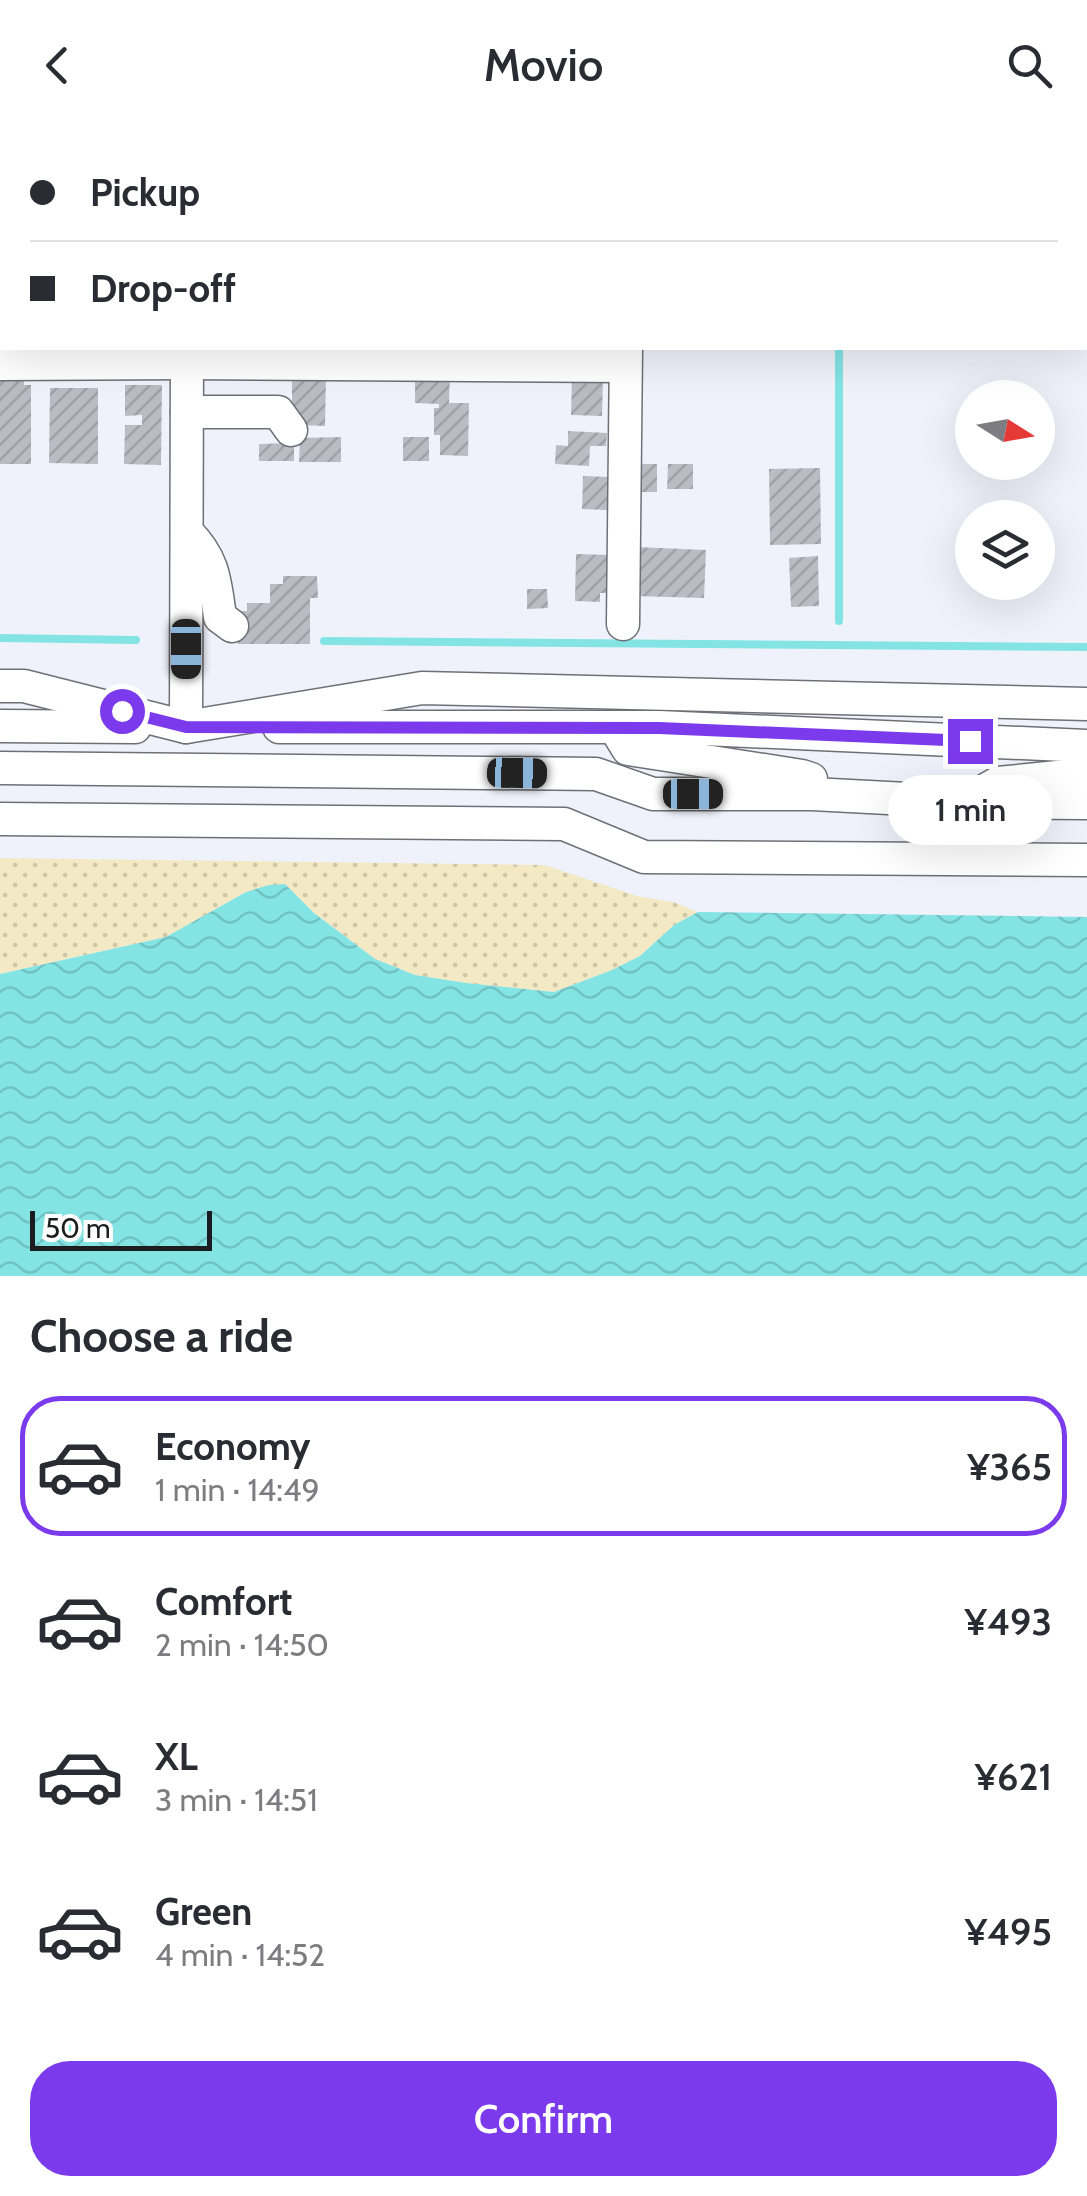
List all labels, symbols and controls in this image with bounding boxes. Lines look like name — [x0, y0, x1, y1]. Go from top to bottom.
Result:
icon: back — [30, 38, 85, 93]
text: Movio — [484, 38, 603, 92]
icon: search — [1002, 38, 1057, 93]
text: Pickup — [90, 169, 200, 216]
text: Drop-off — [90, 265, 236, 312]
north arrow — [955, 380, 1055, 480]
map controls — [955, 380, 1055, 600]
button: layers — [955, 500, 1055, 600]
car — [171, 619, 201, 679]
route start — [100, 689, 145, 734]
route end — [948, 719, 993, 764]
car — [487, 757, 547, 789]
callout: 1 min — [888, 776, 1052, 846]
car — [663, 779, 723, 809]
text: 1 min — [935, 790, 1006, 829]
scale bar — [30, 1206, 212, 1250]
text: 50 m — [45, 1211, 111, 1245]
text: Choose a ride — [30, 1309, 293, 1363]
icon: car — [35, 1421, 125, 1511]
text: Economy — [155, 1423, 310, 1470]
text: ¥365 — [967, 1443, 1052, 1490]
text: 1 min · 14:49 — [155, 1470, 320, 1509]
icon: car — [35, 1576, 125, 1666]
text: Comfort — [155, 1578, 292, 1625]
text: ¥493 — [965, 1598, 1052, 1645]
text: 2 min · 14:50 — [155, 1625, 329, 1664]
icon: car — [35, 1731, 125, 1821]
text: XL — [155, 1733, 198, 1780]
text: ¥621 — [975, 1753, 1052, 1800]
text: 3 min · 14:51 — [155, 1780, 318, 1819]
icon: car — [35, 1886, 125, 1976]
text: Green — [155, 1888, 252, 1935]
text: ¥495 — [965, 1908, 1052, 1955]
text: 4 min · 14:52 — [155, 1935, 325, 1974]
button: Confirm — [30, 2061, 1057, 2176]

